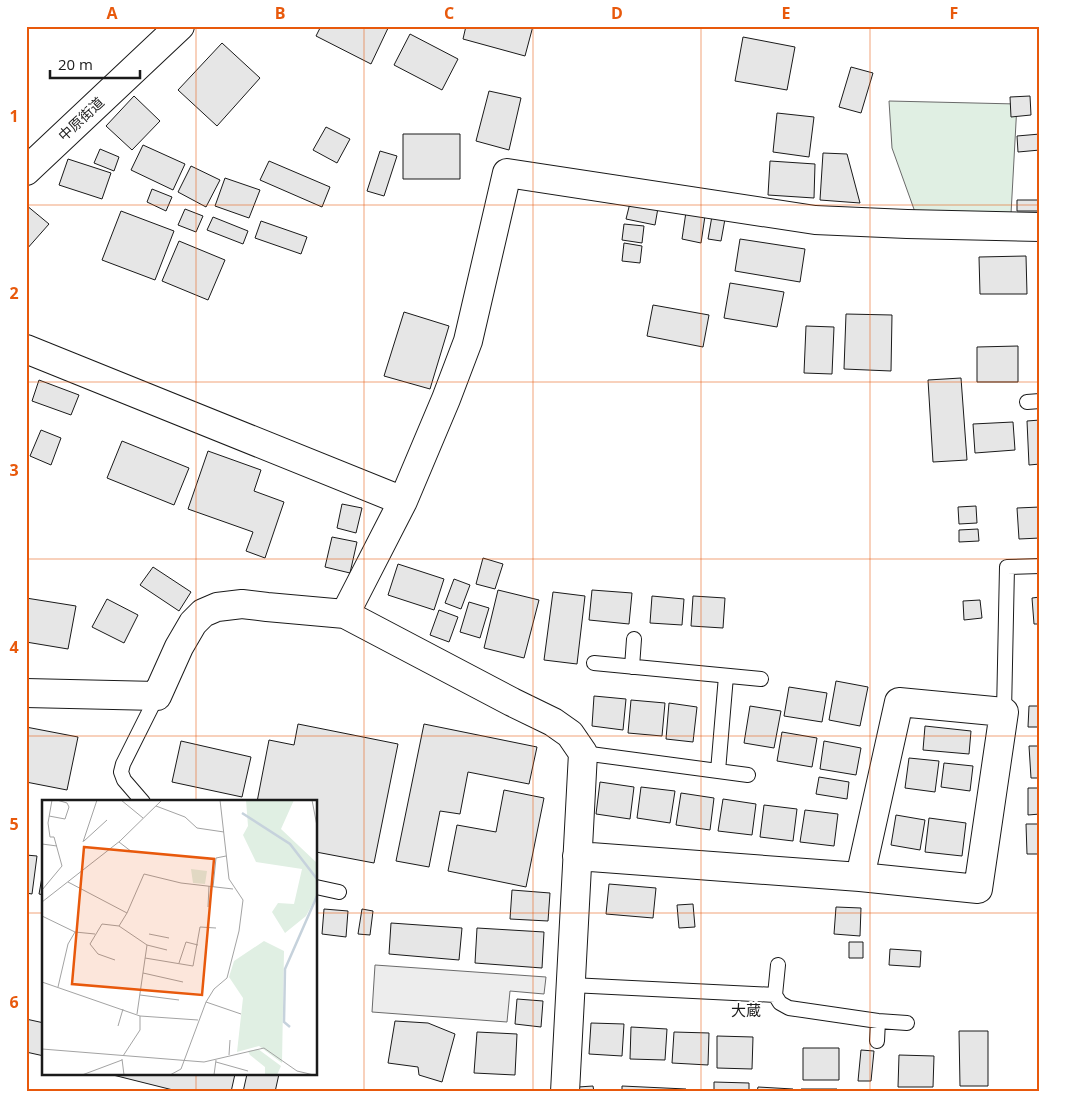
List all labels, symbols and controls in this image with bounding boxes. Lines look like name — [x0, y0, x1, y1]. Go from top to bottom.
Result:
text: A — [106, 2, 118, 24]
text: B — [275, 2, 285, 24]
text: C — [444, 2, 454, 24]
text: D — [611, 2, 623, 24]
text: E — [782, 2, 791, 24]
text: F — [950, 2, 958, 24]
scale bar — [50, 48, 140, 80]
text: 20 m — [58, 54, 93, 74]
street label: 中原街道 — [54, 93, 108, 145]
text: 1 — [9, 105, 19, 127]
text: 2 — [9, 282, 19, 304]
text: 3 — [9, 459, 19, 481]
text: 4 — [9, 636, 19, 658]
inset map — [42, 800, 318, 1076]
text: 5 — [9, 813, 19, 835]
text: 6 — [9, 991, 19, 1013]
district label: 大蔵 — [731, 1000, 761, 1020]

